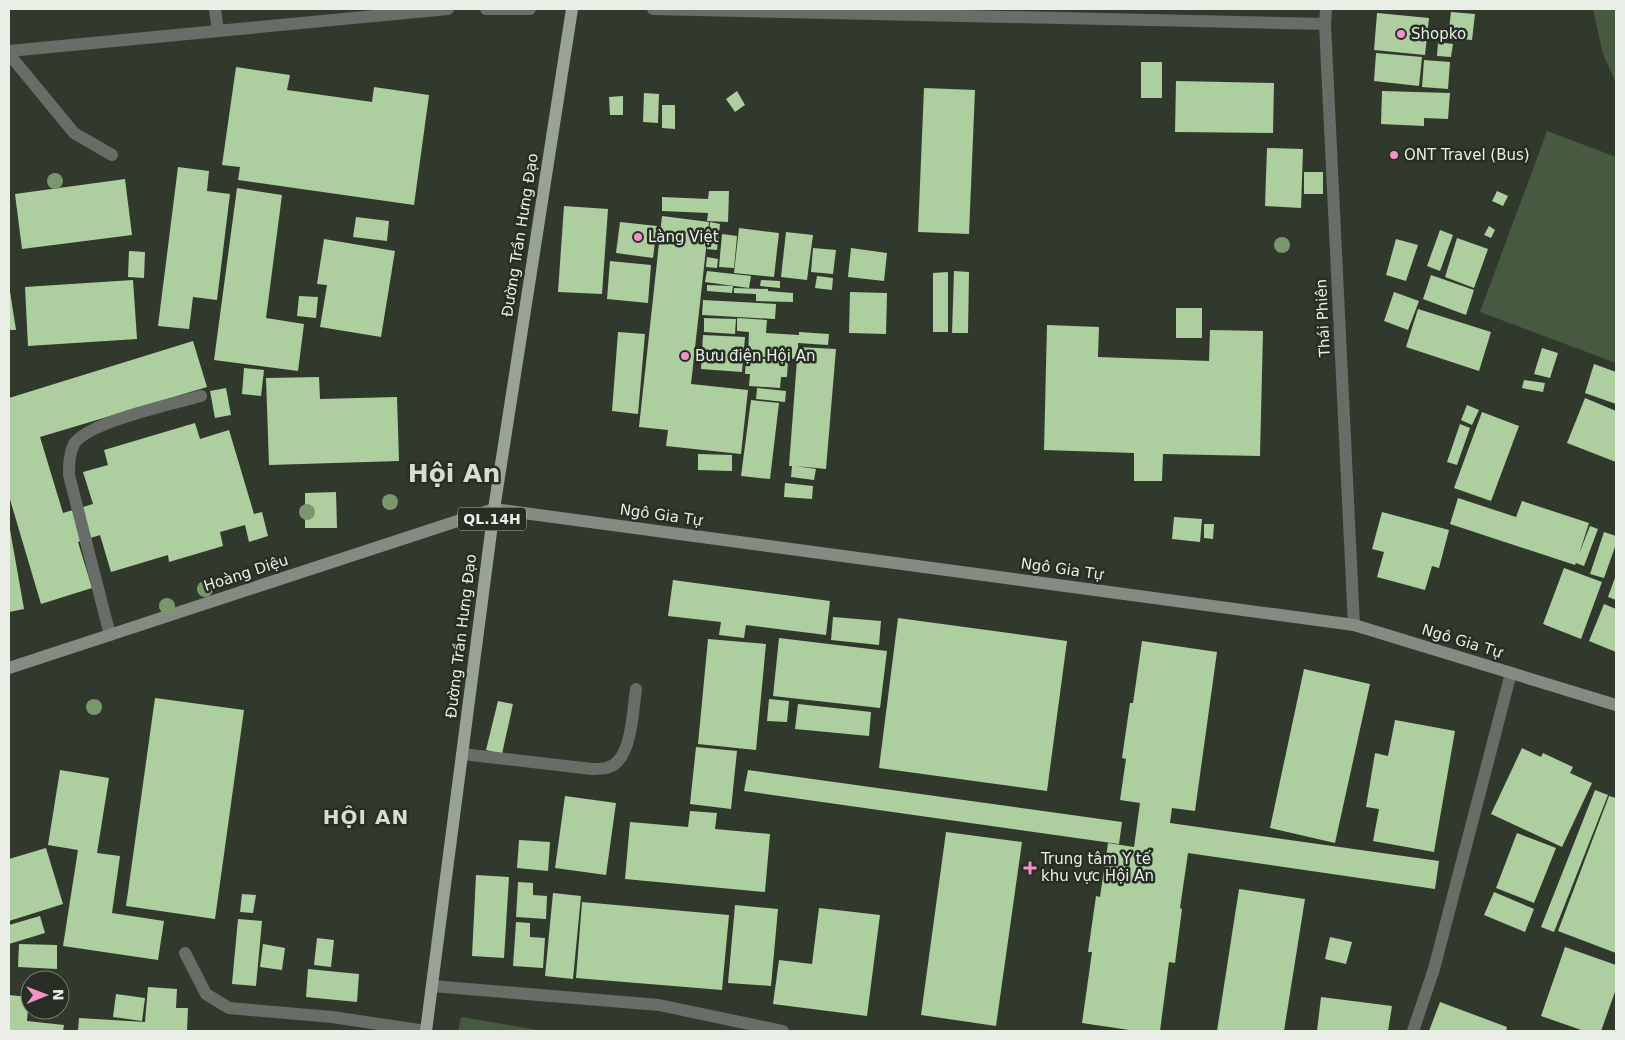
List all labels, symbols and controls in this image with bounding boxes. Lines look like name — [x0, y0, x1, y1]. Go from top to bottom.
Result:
place label: Shopko — [1411, 25, 1466, 43]
marker: Shopko — [1395, 28, 1407, 40]
place label: ONT Travel (Bus) — [1404, 146, 1530, 164]
marker: ONT Travel (Bus) — [1388, 149, 1400, 161]
street label: Đường Trần Hưng Đạo — [498, 152, 542, 318]
place label: Làng Việt — [648, 228, 719, 246]
marker: Làng Việt — [632, 231, 644, 243]
street label: Thái Phiên — [1312, 278, 1334, 359]
place label: Bưu điện Hội An — [695, 347, 815, 365]
marker: Bưu điện Hội An — [679, 350, 691, 362]
district label: Hội An — [408, 459, 500, 488]
street label: Ngô Gia Tự — [619, 500, 705, 530]
road number: QL.14H — [458, 508, 526, 530]
street label: Hoàng Diệu — [201, 551, 291, 595]
street label: Đường Trần Hưng Đạo — [442, 553, 480, 719]
street label: Ngô Gia Tự — [1020, 554, 1106, 584]
street label: Ngô Gia Tự — [1420, 620, 1506, 662]
district label: HỘI AN — [323, 805, 409, 829]
place label: Trung tâm Y tế khu vực Hội An — [1040, 850, 1154, 885]
marker: Trung tâm Y tế khu vực Hội An — [1023, 861, 1037, 875]
north arrow — [20, 970, 70, 1020]
text: N — [50, 989, 66, 1001]

